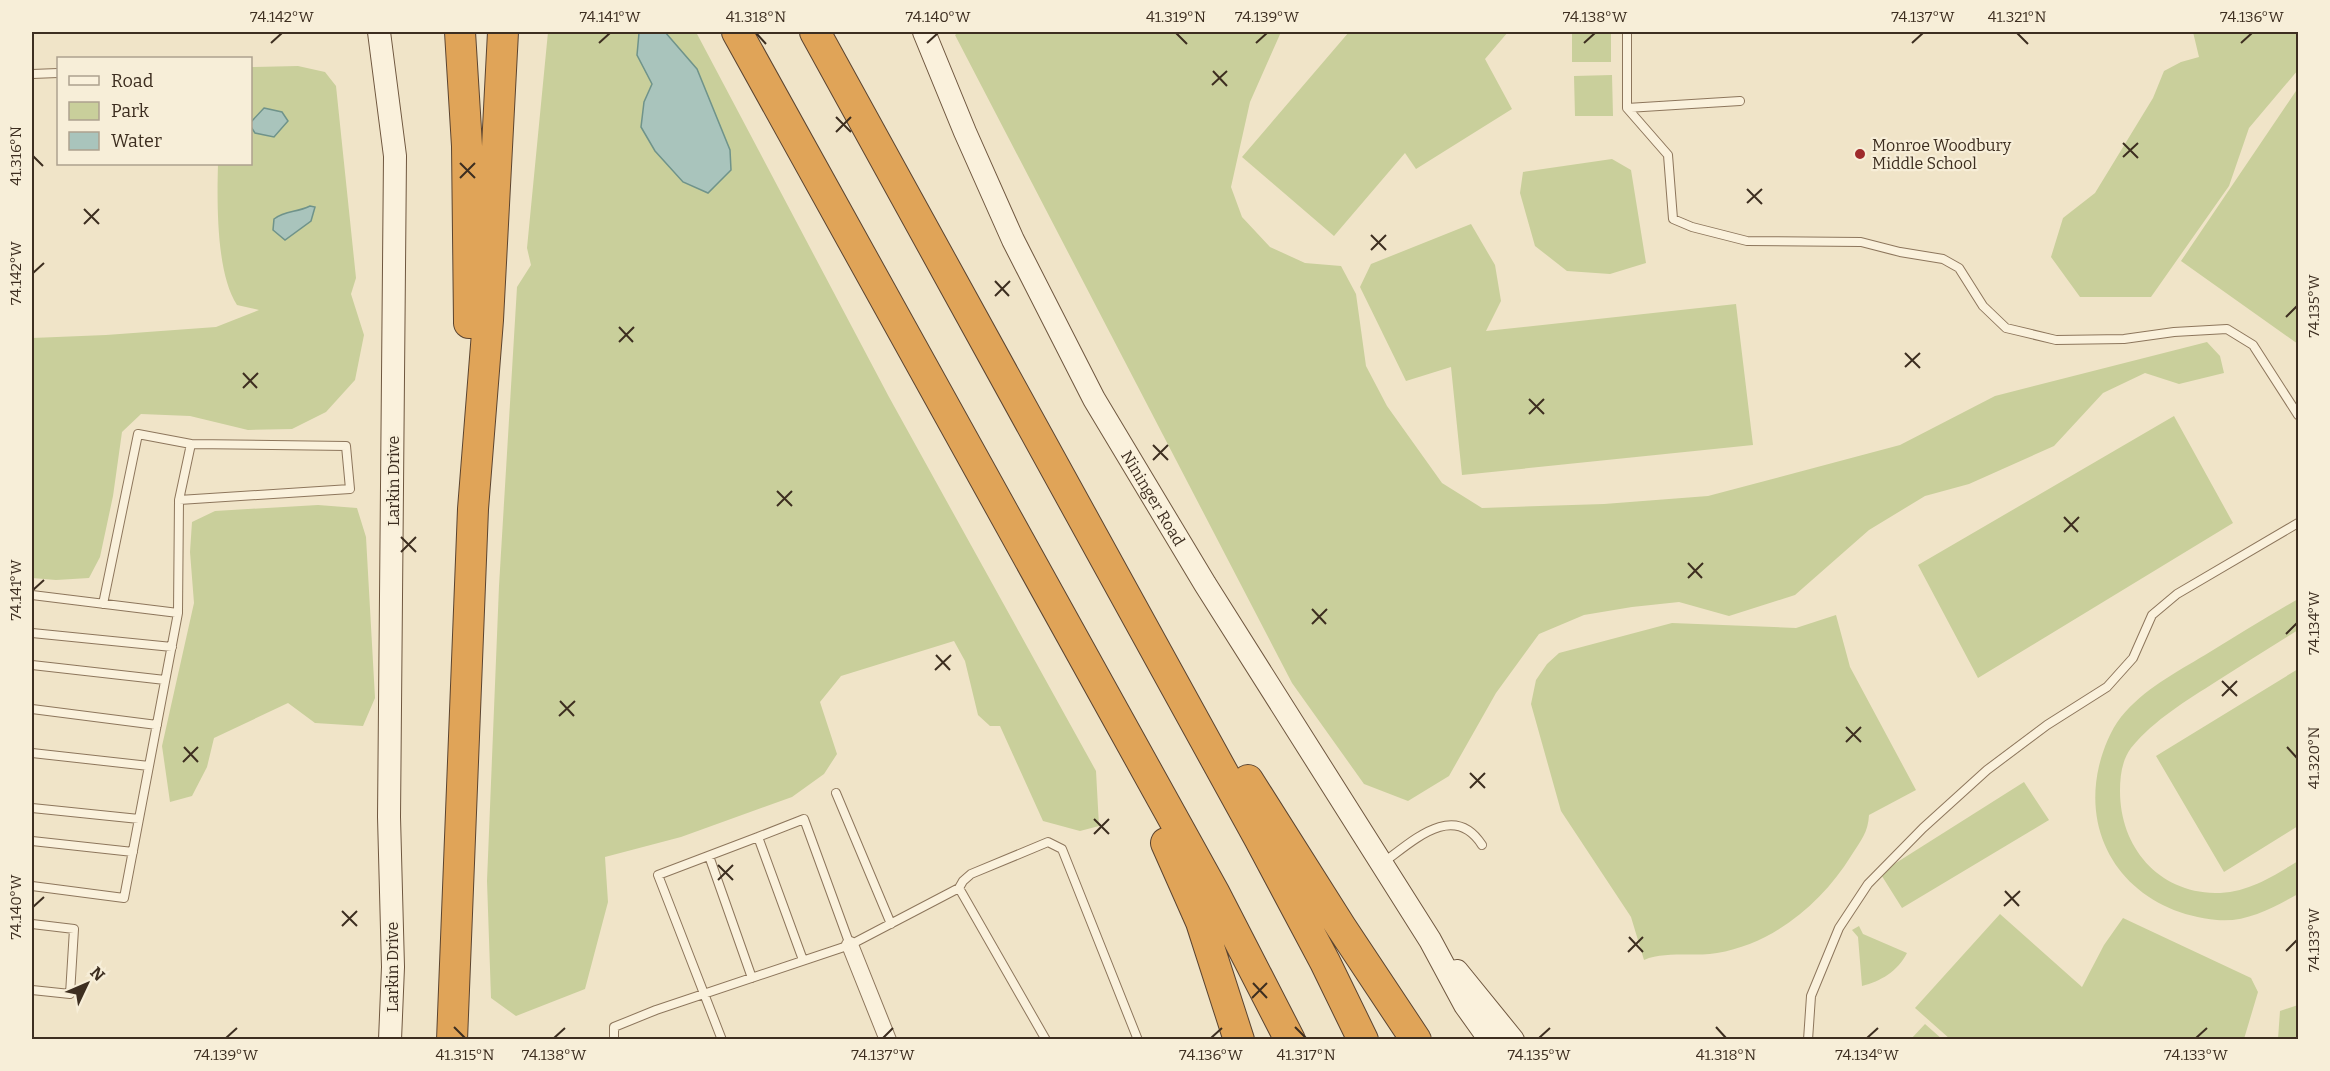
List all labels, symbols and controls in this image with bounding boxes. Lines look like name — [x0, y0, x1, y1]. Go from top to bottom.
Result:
text: 74.142°W — [250, 8, 315, 26]
text: 74.141°W — [579, 8, 641, 26]
text: 41.318°N — [726, 8, 786, 26]
text: 74.140°W — [905, 8, 971, 26]
text: 41.319°N — [1146, 8, 1206, 26]
text: 74.139°W — [1235, 8, 1300, 26]
text: 74.138°W — [1563, 8, 1628, 26]
text: 74.137°W — [1891, 8, 1955, 26]
text: 41.321°N — [1988, 8, 2046, 26]
text: 74.136°W — [2220, 8, 2285, 26]
legend — [57, 57, 252, 165]
text: Road — [111, 70, 154, 92]
text: Park — [111, 100, 150, 122]
text: 41.316°N — [7, 126, 25, 186]
text: Water — [111, 130, 162, 152]
place label: Monroe Woodbury Middle School — [1872, 136, 2012, 173]
marker: Monroe Woodbury Middle School — [1853, 147, 1867, 161]
text: 74.142°W — [7, 240, 25, 305]
text: 74.135°W — [2305, 274, 2323, 338]
street label: Larkin Drive — [384, 436, 403, 526]
street label: Nininger Road — [1117, 447, 1189, 550]
text: 74.141°W — [7, 559, 25, 621]
text: 74.134°W — [2305, 591, 2323, 655]
text: 41.320°N — [2305, 727, 2323, 789]
text: 74.140°W — [7, 874, 25, 940]
text: 74.133°W — [2305, 907, 2323, 972]
street label: Larkin Drive — [383, 922, 402, 1012]
north arrow — [57, 954, 117, 1014]
text: N — [86, 963, 109, 985]
text: 74.139°W — [194, 1046, 259, 1064]
text: 41.315°N — [436, 1046, 495, 1064]
text: 74.138°W — [522, 1046, 587, 1064]
text: 74.137°W — [851, 1046, 915, 1064]
text: 74.136°W — [1179, 1046, 1244, 1064]
text: 41.317°N — [1276, 1046, 1336, 1064]
text: 74.135°W — [1507, 1046, 1571, 1064]
text: 41.318°N — [1696, 1046, 1756, 1064]
text: 74.134°W — [1835, 1046, 1899, 1064]
text: 74.133°W — [2164, 1046, 2229, 1064]

